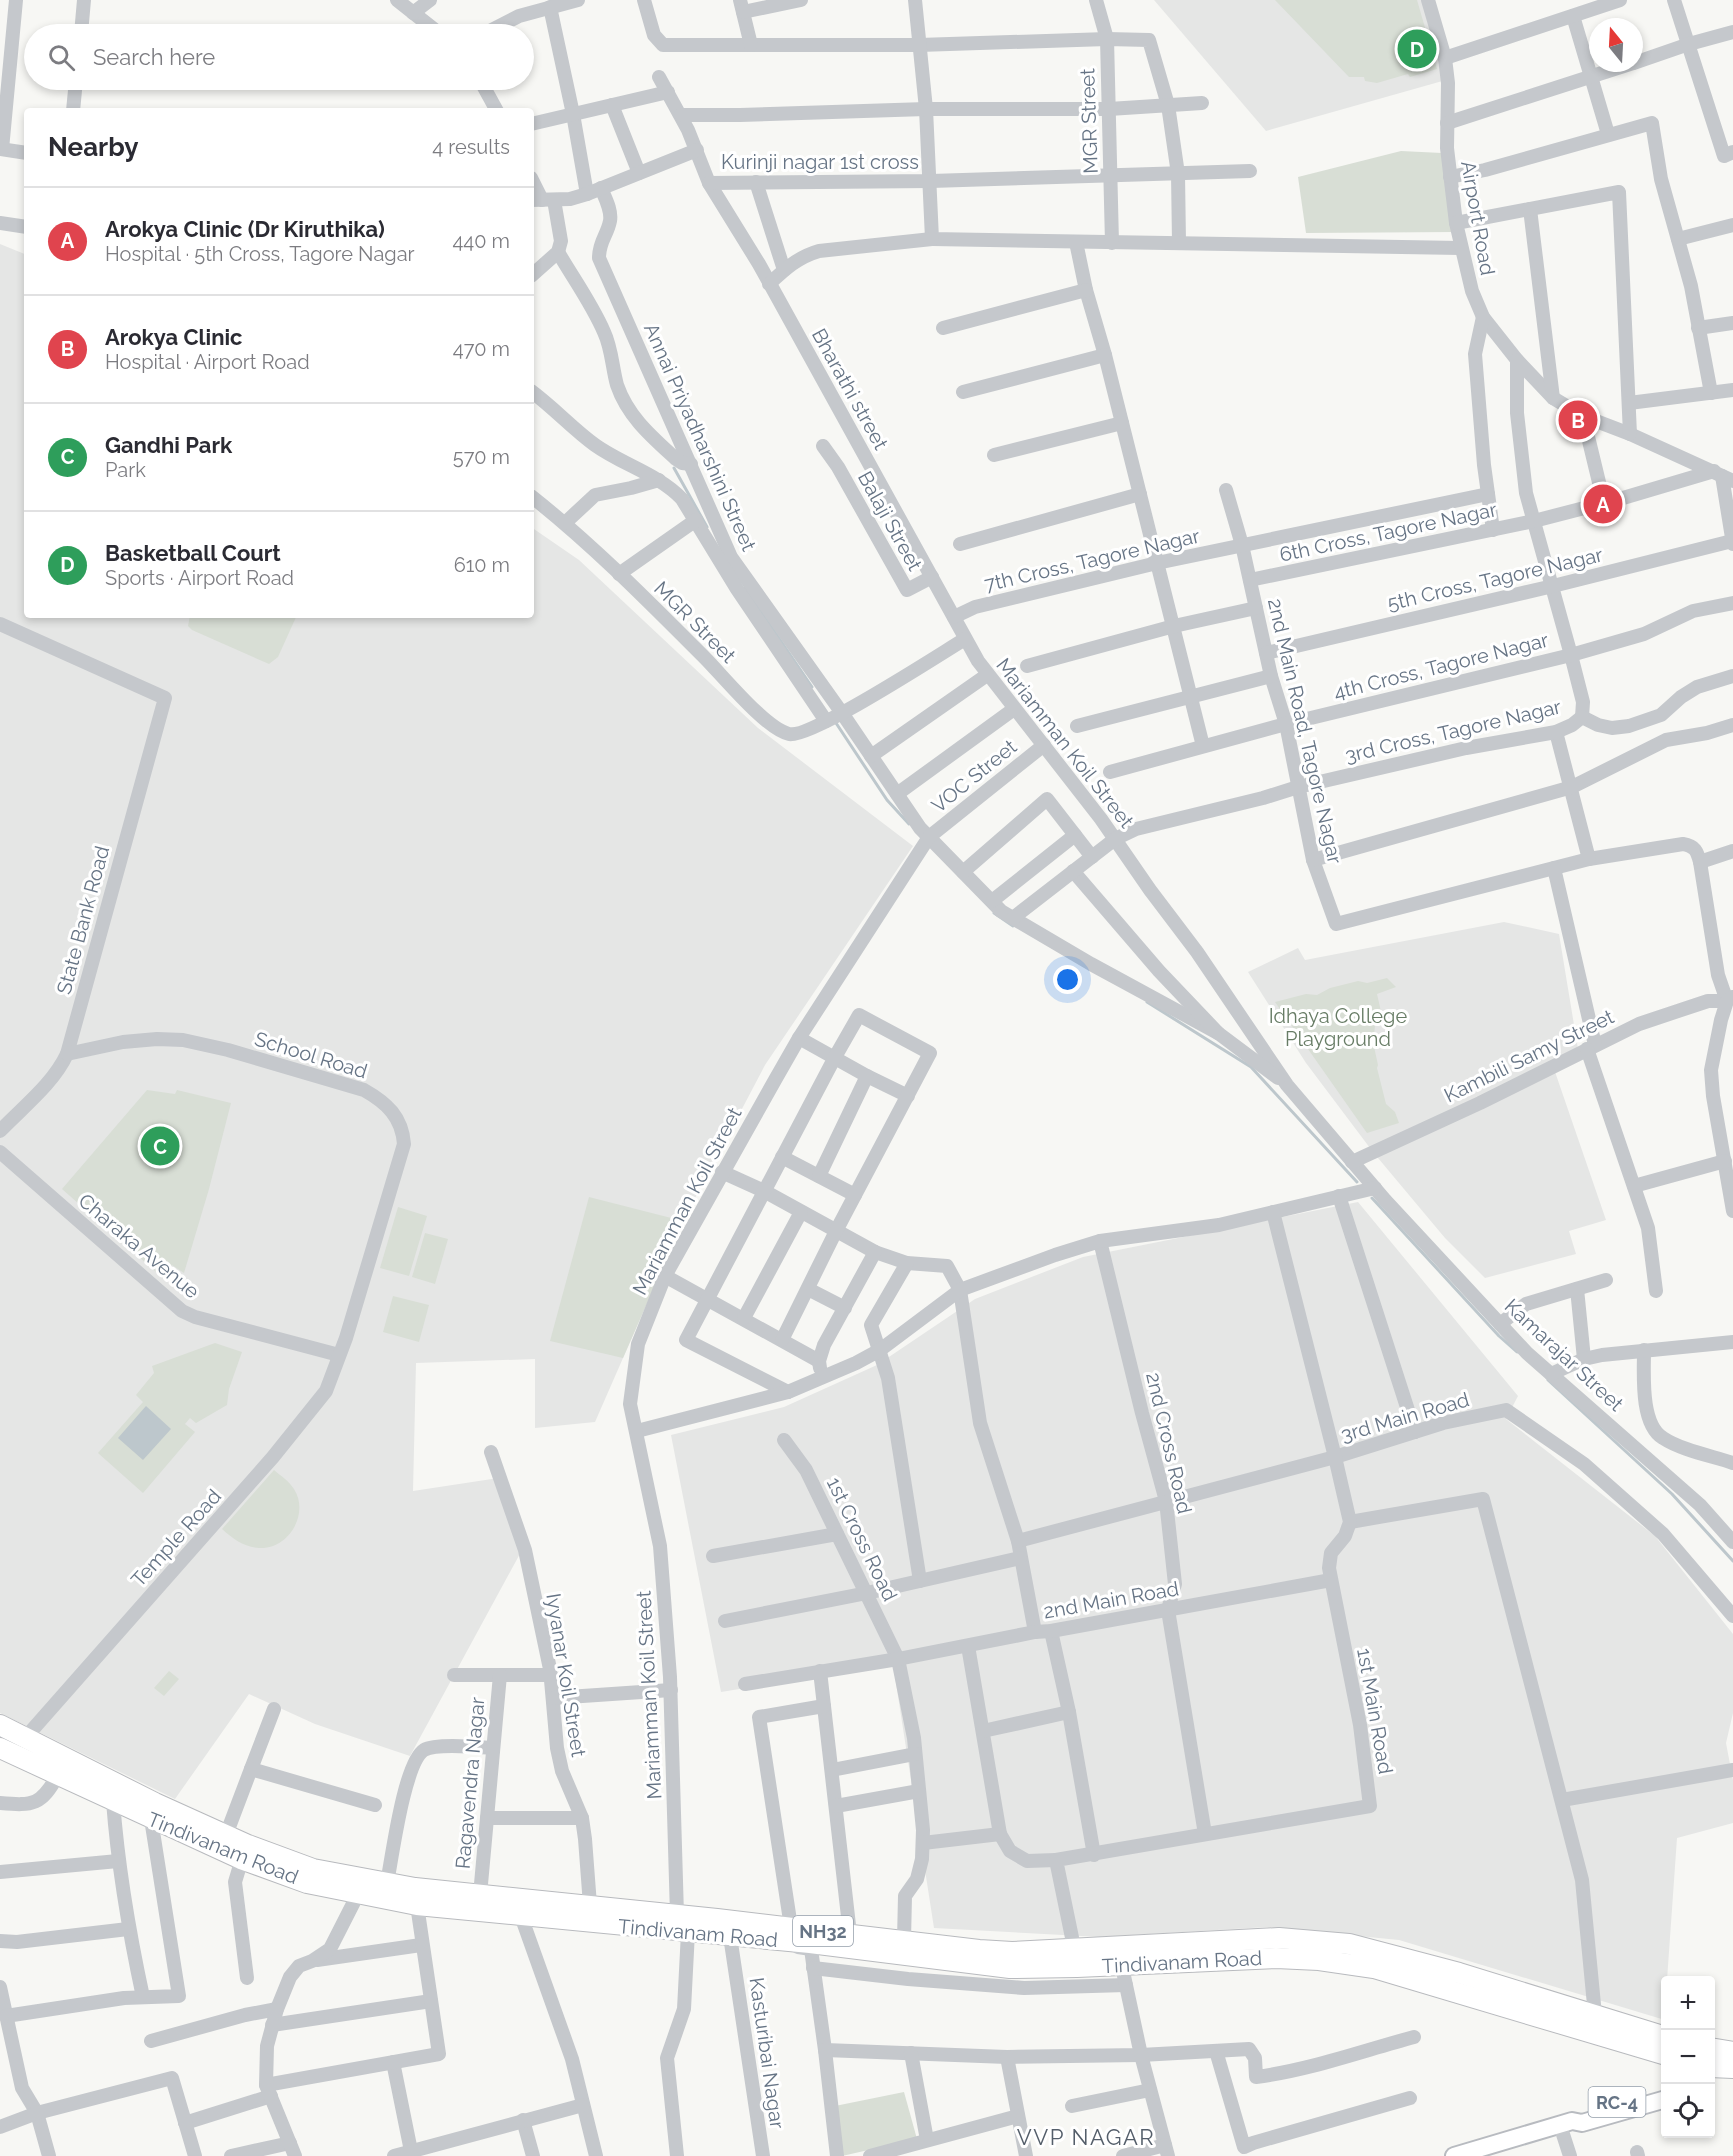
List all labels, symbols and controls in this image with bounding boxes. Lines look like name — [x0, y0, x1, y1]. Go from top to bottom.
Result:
north arrow — [1589, 18, 1643, 72]
search box — [24, 24, 534, 90]
pin: D — [1398, 26, 1436, 72]
icon: search — [45, 41, 78, 74]
text: Search here — [93, 44, 215, 70]
street label: MGR Street — [1075, 68, 1103, 174]
text: Nearby — [48, 132, 138, 162]
text: 4 results — [432, 135, 510, 159]
street label: Kurinji nagar 1st cross — [721, 150, 919, 174]
street label: Airport Road — [1456, 159, 1500, 277]
text: Arokya Clinic (Dr Kiruthika) — [105, 216, 385, 242]
text: A — [61, 229, 74, 253]
text: 440 m — [452, 229, 510, 253]
text: Hospital · 5th Cross, Tagore Nagar — [105, 242, 415, 266]
street label: Annai Priyadharshini Street — [639, 319, 761, 555]
text: Arokya Clinic — [105, 324, 242, 350]
street label: Bharathi street — [807, 324, 893, 454]
text: B — [61, 337, 74, 361]
text: 470 m — [453, 337, 510, 361]
text: Hospital · Airport Road — [105, 350, 310, 374]
pin: B — [1558, 398, 1598, 442]
text: Gandhi Park — [105, 432, 232, 458]
text: C — [61, 445, 74, 469]
text: 570 m — [453, 445, 510, 469]
text: Park — [105, 458, 146, 482]
street label: Balaji Street — [853, 467, 927, 575]
pin: A — [1584, 482, 1622, 526]
street label: 6th Cross, Tagore Nagar — [1277, 497, 1499, 567]
street label: 7th Cross, Tagore Nagar — [982, 524, 1202, 596]
text: Basketball Court — [105, 540, 281, 566]
street label: 5th Cross, Tagore Nagar — [1385, 543, 1605, 615]
text: D — [60, 553, 75, 577]
text: 610 m — [454, 553, 510, 577]
text: Sports · Airport Road — [105, 566, 294, 590]
street label: MGR Street — [649, 576, 741, 668]
street label: 2nd Main Road, Tagore Nagar — [1263, 596, 1347, 866]
street label: 4th Cross, Tagore Nagar — [1331, 628, 1551, 704]
street label: Mariamman Koil Street — [991, 653, 1139, 833]
street label: 3rd Cross, Tagore Nagar — [1343, 694, 1563, 768]
street label: VOC Street — [927, 734, 1022, 818]
street label: State Bank Road — [52, 843, 114, 997]
your location — [1053, 965, 1082, 994]
park label: Idhaya College Playground — [1269, 1004, 1407, 1051]
street label: Kambili Samy Street — [1440, 1004, 1618, 1108]
street label: School Road — [252, 1026, 370, 1084]
street label: Mariamman Koil Street — [627, 1103, 747, 1299]
pin: C — [140, 1124, 180, 1168]
street label: Charaka Avenue — [74, 1189, 204, 1304]
street label: Kamarajar Street — [1500, 1294, 1629, 1416]
street label: 2nd Cross Road — [1141, 1370, 1197, 1516]
street label: 3rd Main Road — [1338, 1387, 1472, 1447]
street label: 1st Cross Road — [822, 1473, 902, 1605]
street label: Temple Road — [126, 1484, 226, 1592]
street label: 2nd Main Road — [1041, 1576, 1181, 1624]
street label: Mariamman Koil Street — [632, 1590, 666, 1800]
street label: Iyyanar Koil Street — [541, 1591, 591, 1759]
street label: 1st Main Road — [1352, 1646, 1398, 1776]
street label: Ragavendra Nagar — [451, 1696, 489, 1870]
street label: Tindivanam Road — [144, 1807, 302, 1889]
street label: Tindivanam Road — [617, 1914, 779, 1952]
road number: NH32 — [793, 1916, 853, 1946]
street label: Tindivanam Road — [1101, 1946, 1263, 1978]
street label: Kasturibai Nagar — [744, 1976, 790, 2130]
map controls — [1661, 1976, 1715, 2138]
button: + — [1661, 1976, 1715, 2030]
button: − — [1661, 2030, 1715, 2084]
button: locate — [1661, 2084, 1715, 2138]
road number: RC-4 — [1588, 2087, 1646, 2117]
district label: VVP NAGAR — [1017, 2124, 1155, 2150]

